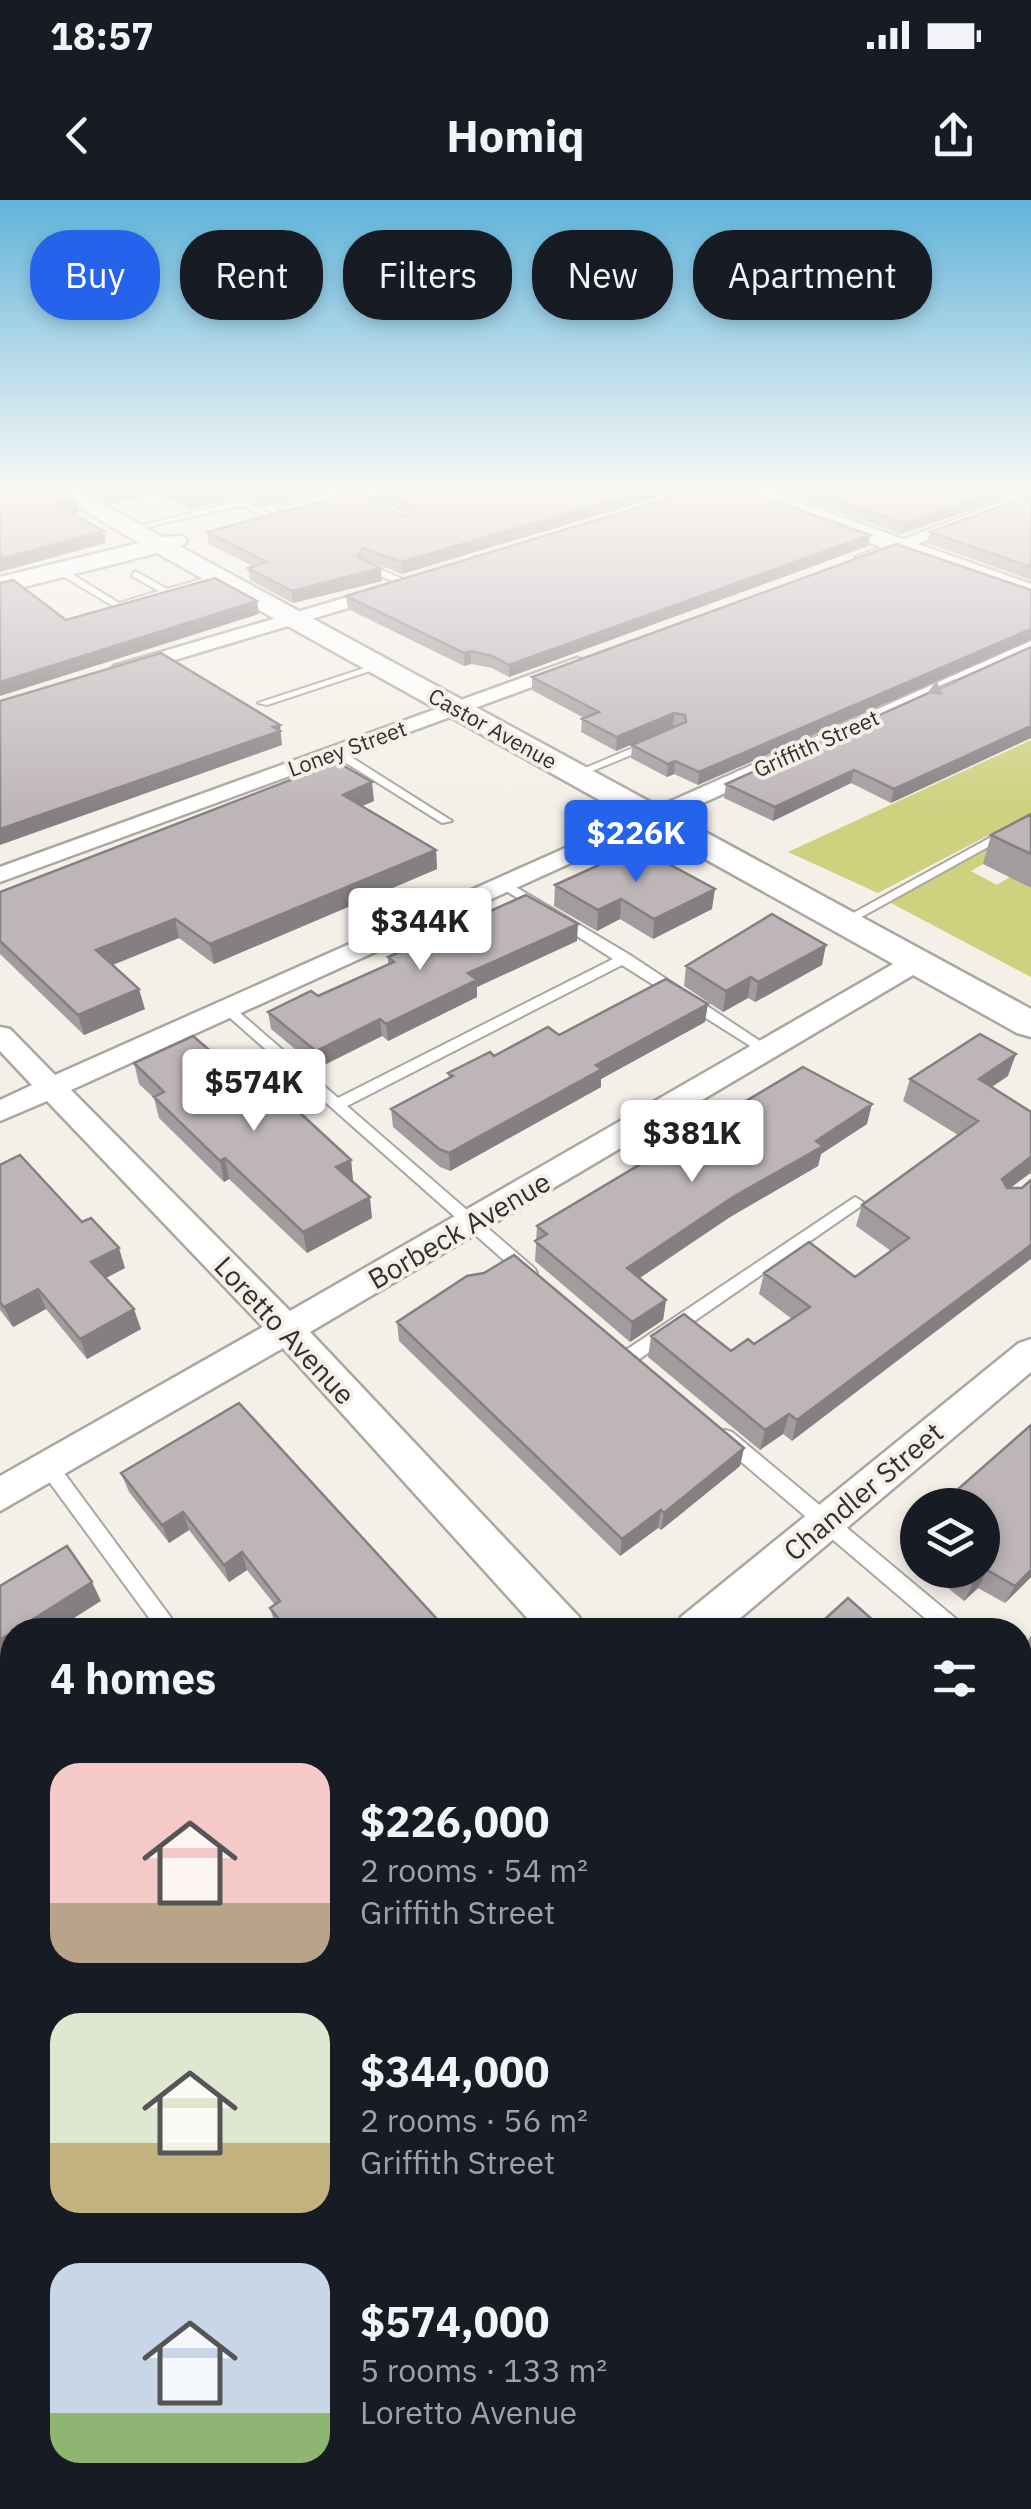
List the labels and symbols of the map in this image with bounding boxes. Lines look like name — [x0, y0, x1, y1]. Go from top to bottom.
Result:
one-way arrow — [927, 679, 957, 695]
street label: Castor Avenue — [424, 681, 562, 775]
street label: Griffith Street — [749, 702, 883, 784]
street label: Loney Street — [284, 713, 410, 783]
pin: $226K — [566, 800, 706, 885]
pin: $344K — [350, 888, 490, 973]
pin: $574K — [184, 1049, 324, 1134]
pin: $381K — [622, 1100, 762, 1185]
street label: Borbeck Avenue — [361, 1163, 557, 1297]
street label: Loretto Avenue — [207, 1248, 363, 1412]
street label: Chandler Street — [776, 1413, 950, 1569]

